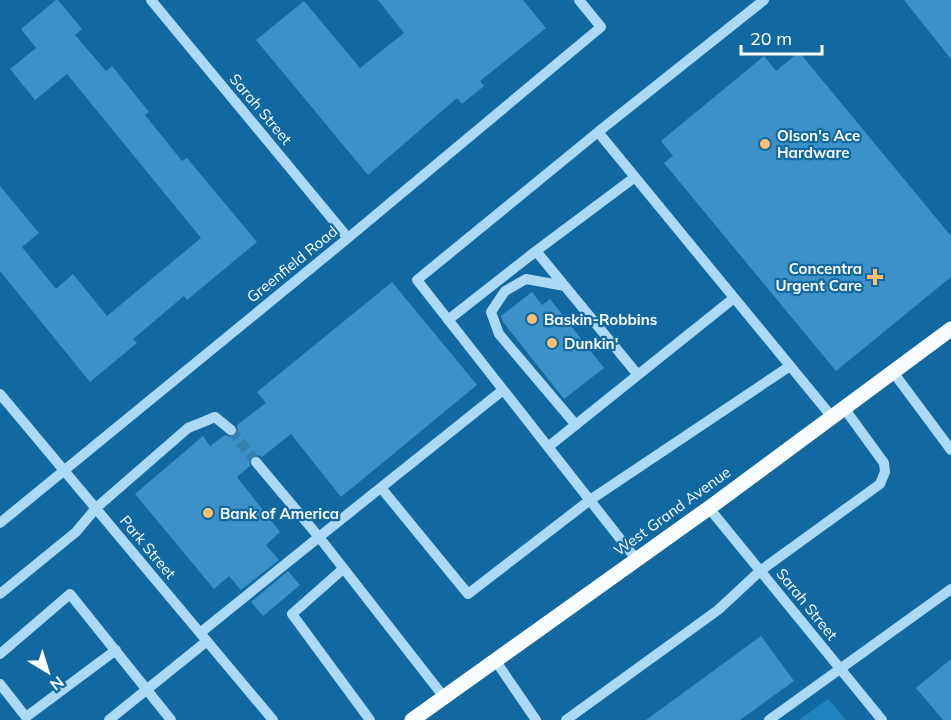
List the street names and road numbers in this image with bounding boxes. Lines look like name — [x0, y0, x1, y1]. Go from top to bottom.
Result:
street label: Sarah Street — [226, 70, 296, 148]
street label: Greenfield Road — [243, 222, 341, 306]
street label: West Grand Avenue — [610, 462, 734, 560]
street label: Park Street — [116, 511, 180, 583]
street label: Sarah Street — [772, 564, 842, 644]

